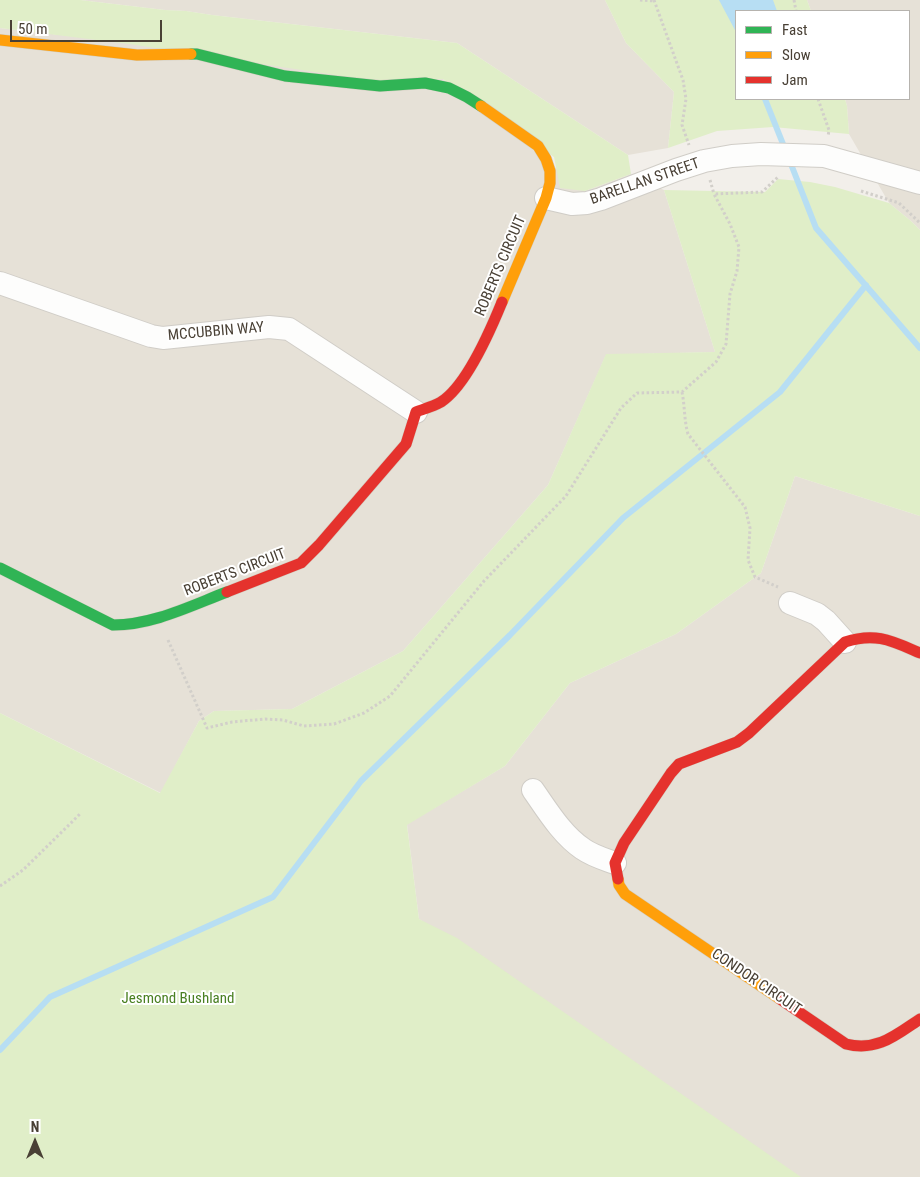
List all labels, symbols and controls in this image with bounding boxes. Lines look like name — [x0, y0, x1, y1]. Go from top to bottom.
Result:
scale bar — [12, 10, 165, 42]
legend — [735, 10, 910, 100]
text: 50 m — [18, 20, 48, 38]
text: Fast — [782, 21, 807, 39]
text: Slow — [782, 46, 811, 64]
text: Jam — [782, 71, 808, 89]
street label: BARELLAN STREET — [588, 155, 702, 209]
street label: ROBERTS CIRCUIT — [472, 213, 530, 319]
street label: MCCUBBIN WAY — [167, 319, 265, 345]
street label: ROBERTS CIRCUIT — [182, 545, 288, 601]
street label: CONDOR CIRCUIT — [708, 945, 804, 1019]
park label: Jesmond Bushland — [122, 990, 234, 1008]
north arrow — [10, 1117, 60, 1167]
text: N — [31, 1119, 39, 1135]

